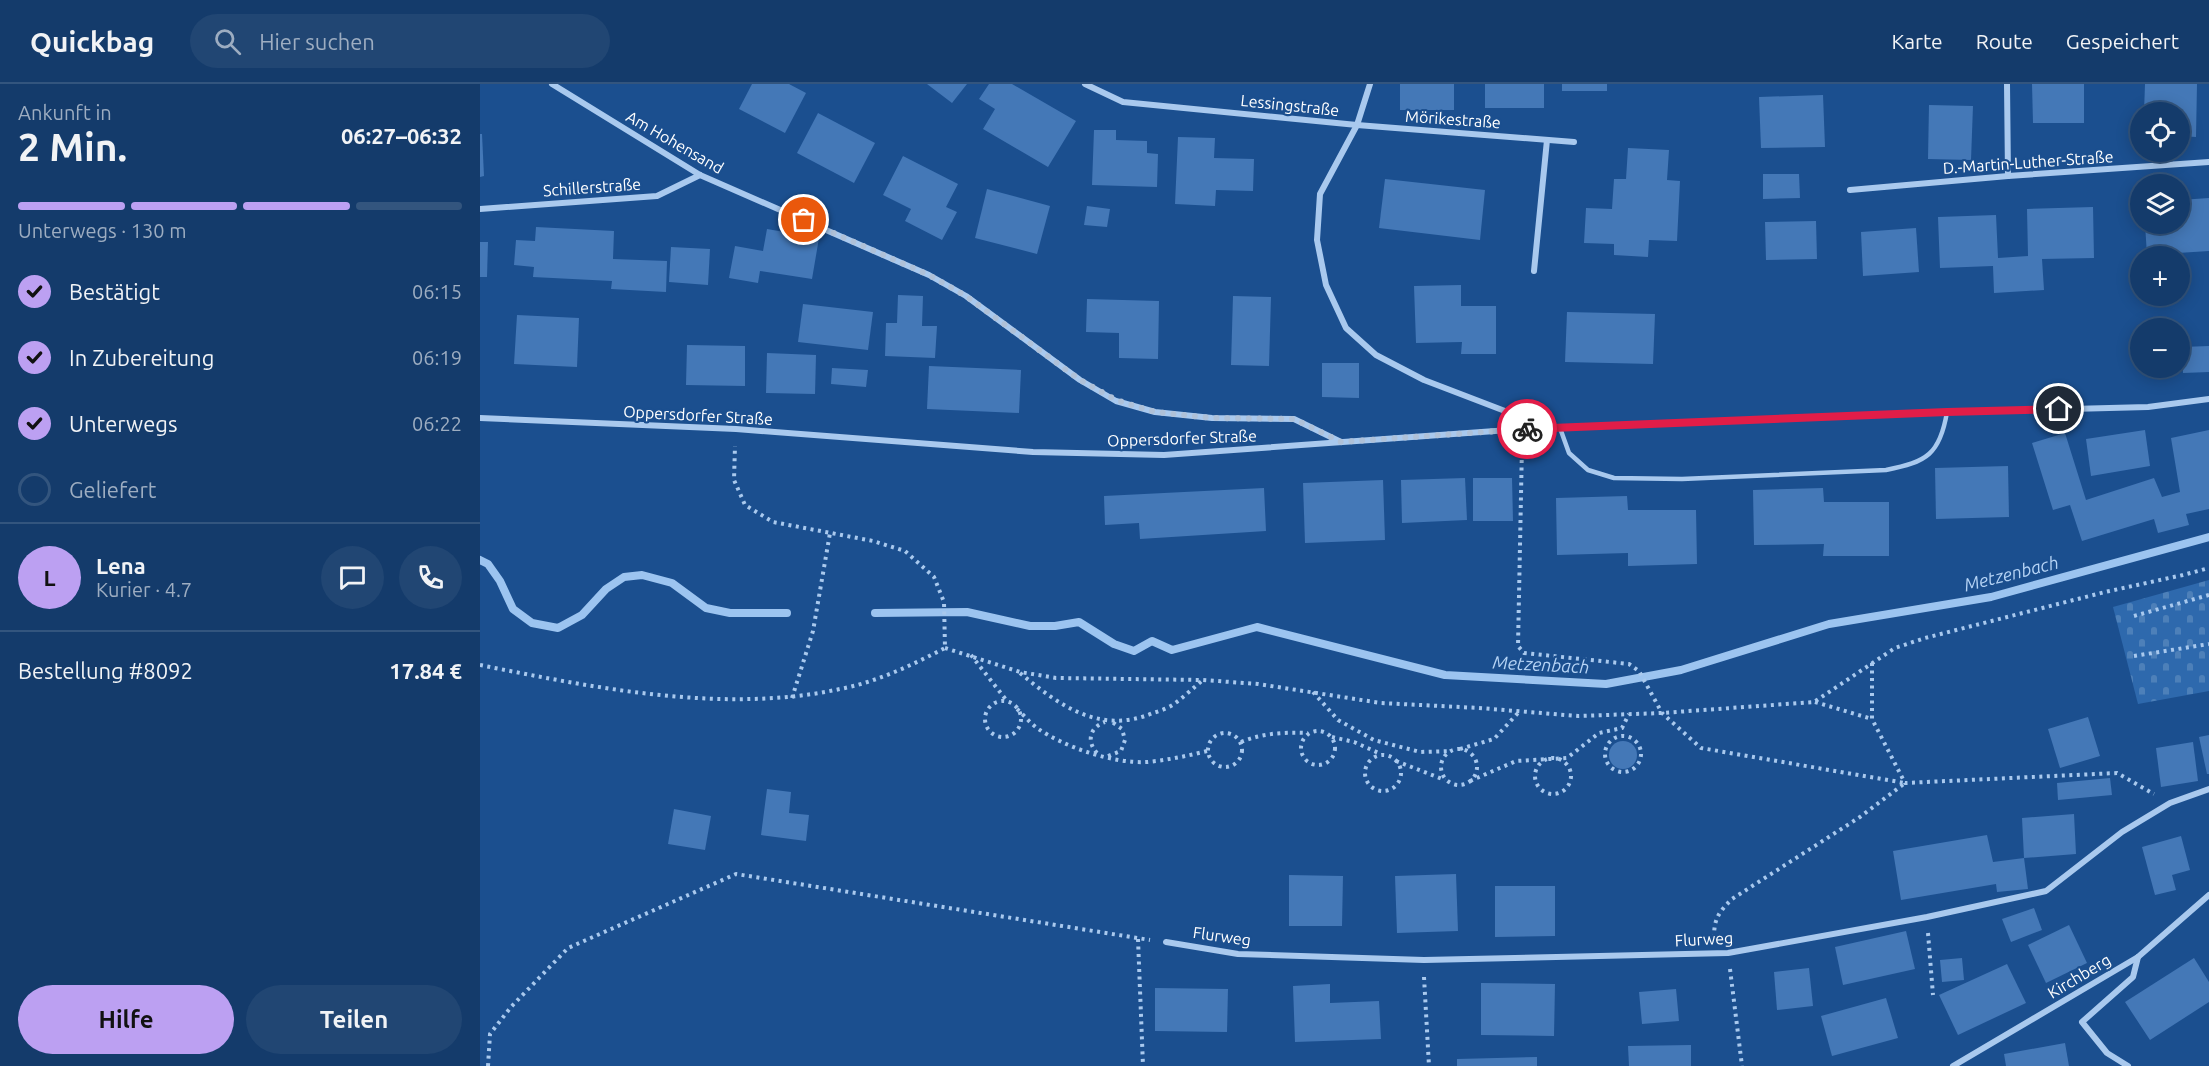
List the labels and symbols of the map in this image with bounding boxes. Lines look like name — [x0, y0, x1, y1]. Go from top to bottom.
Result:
street label: Lessingstraße — [1240, 91, 1340, 119]
street label: Am Hohensand — [623, 107, 727, 177]
street label: Mörikestraße — [1405, 107, 1501, 131]
street label: D.-Martin-Luther-Straße — [1942, 147, 2114, 177]
street label: Schillerstraße — [542, 175, 642, 199]
pin — [778, 194, 829, 245]
pin — [2033, 383, 2084, 434]
courier — [1497, 399, 1557, 459]
street label: Oppersdorfer Straße — [623, 402, 773, 428]
street label: Oppersdorfer Straße — [1107, 426, 1257, 450]
water label: Metzenbach — [1962, 552, 2060, 594]
water label: Metzenbach — [1492, 651, 1590, 677]
street label: Flurweg — [1192, 923, 1252, 949]
street label: Flurweg — [1674, 928, 1734, 950]
street label: Kirchberg — [2044, 950, 2114, 1002]

